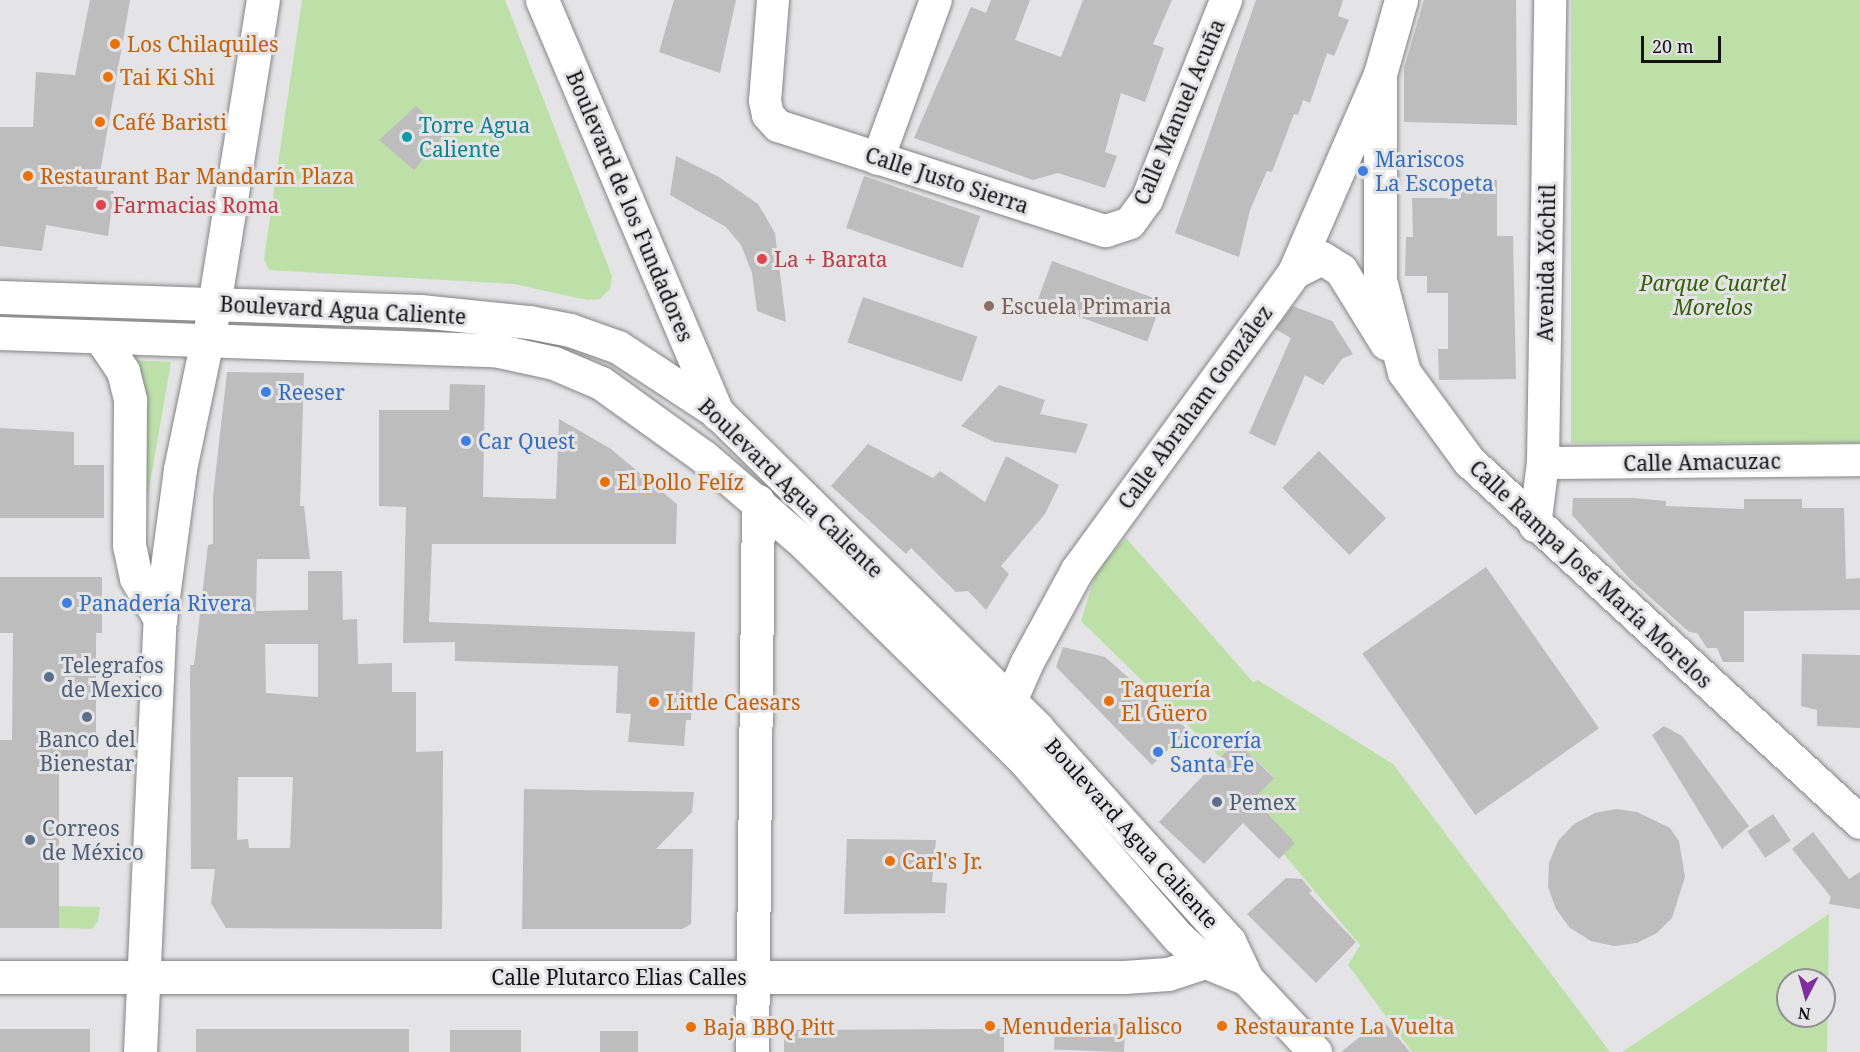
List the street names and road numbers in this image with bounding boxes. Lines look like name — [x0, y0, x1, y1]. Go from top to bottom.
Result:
street label: Calle Manuel Acuña — [1128, 15, 1230, 209]
street label: Boulevard de los Fundadores — [561, 67, 699, 345]
street label: Calle Justo Sierra — [862, 142, 1032, 218]
street label: Avenida Xóchitl — [1532, 184, 1560, 342]
street label: Boulevard Agua Caliente — [219, 291, 467, 329]
street label: Calle Abraham González — [1113, 300, 1277, 514]
street label: Boulevard Agua Caliente — [693, 393, 889, 583]
street label: Calle Amacuzac — [1623, 448, 1781, 476]
street label: Calle Rampa José María Morelos — [1465, 455, 1717, 693]
street label: Boulevard Agua Caliente — [1040, 733, 1224, 933]
street label: Calle Plutarco Elias Calles — [491, 964, 747, 990]

